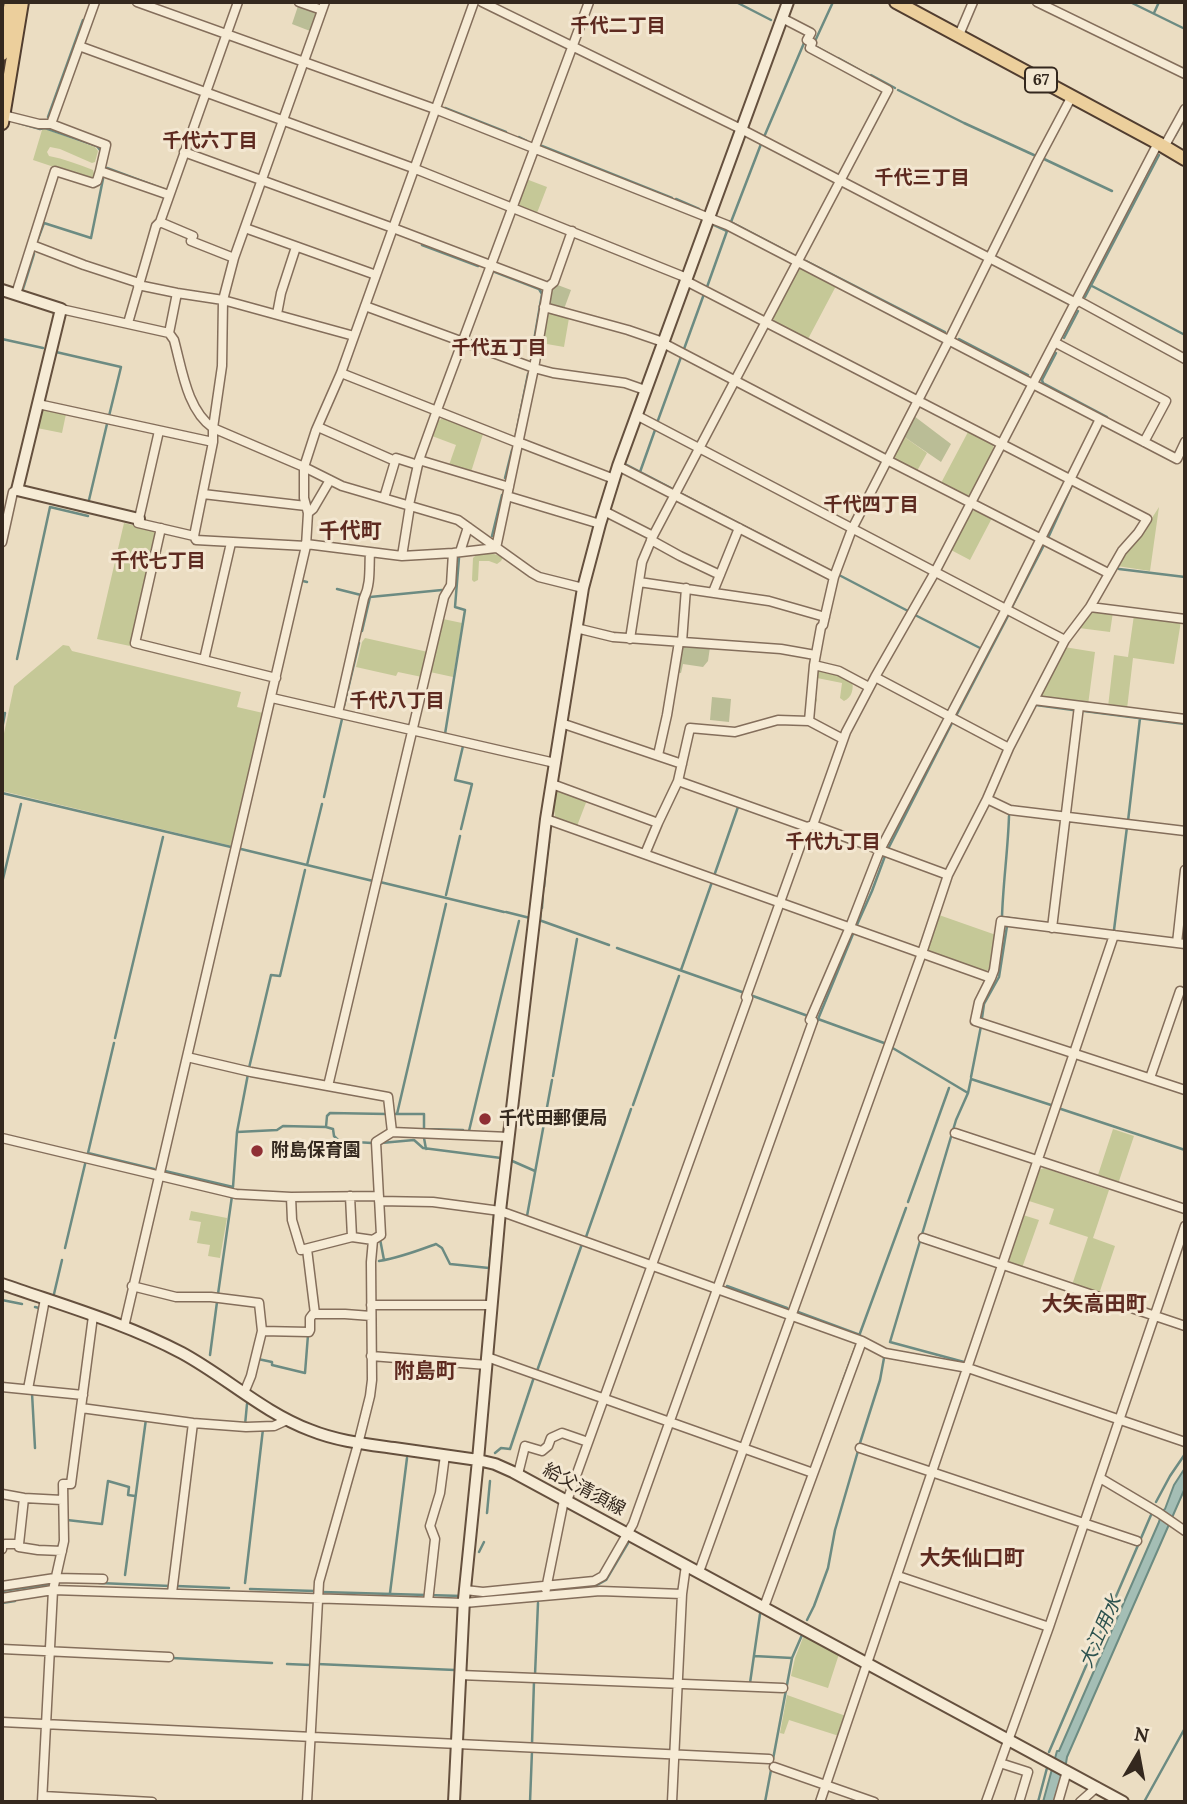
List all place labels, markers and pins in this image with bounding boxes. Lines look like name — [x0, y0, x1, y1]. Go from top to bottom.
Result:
place label: 千代田郵便局 — [499, 1108, 607, 1130]
marker: 千代田郵便局 — [477, 1111, 493, 1127]
place label: 附島保育園 — [271, 1140, 361, 1162]
marker: 附島保育園 — [249, 1143, 265, 1159]

